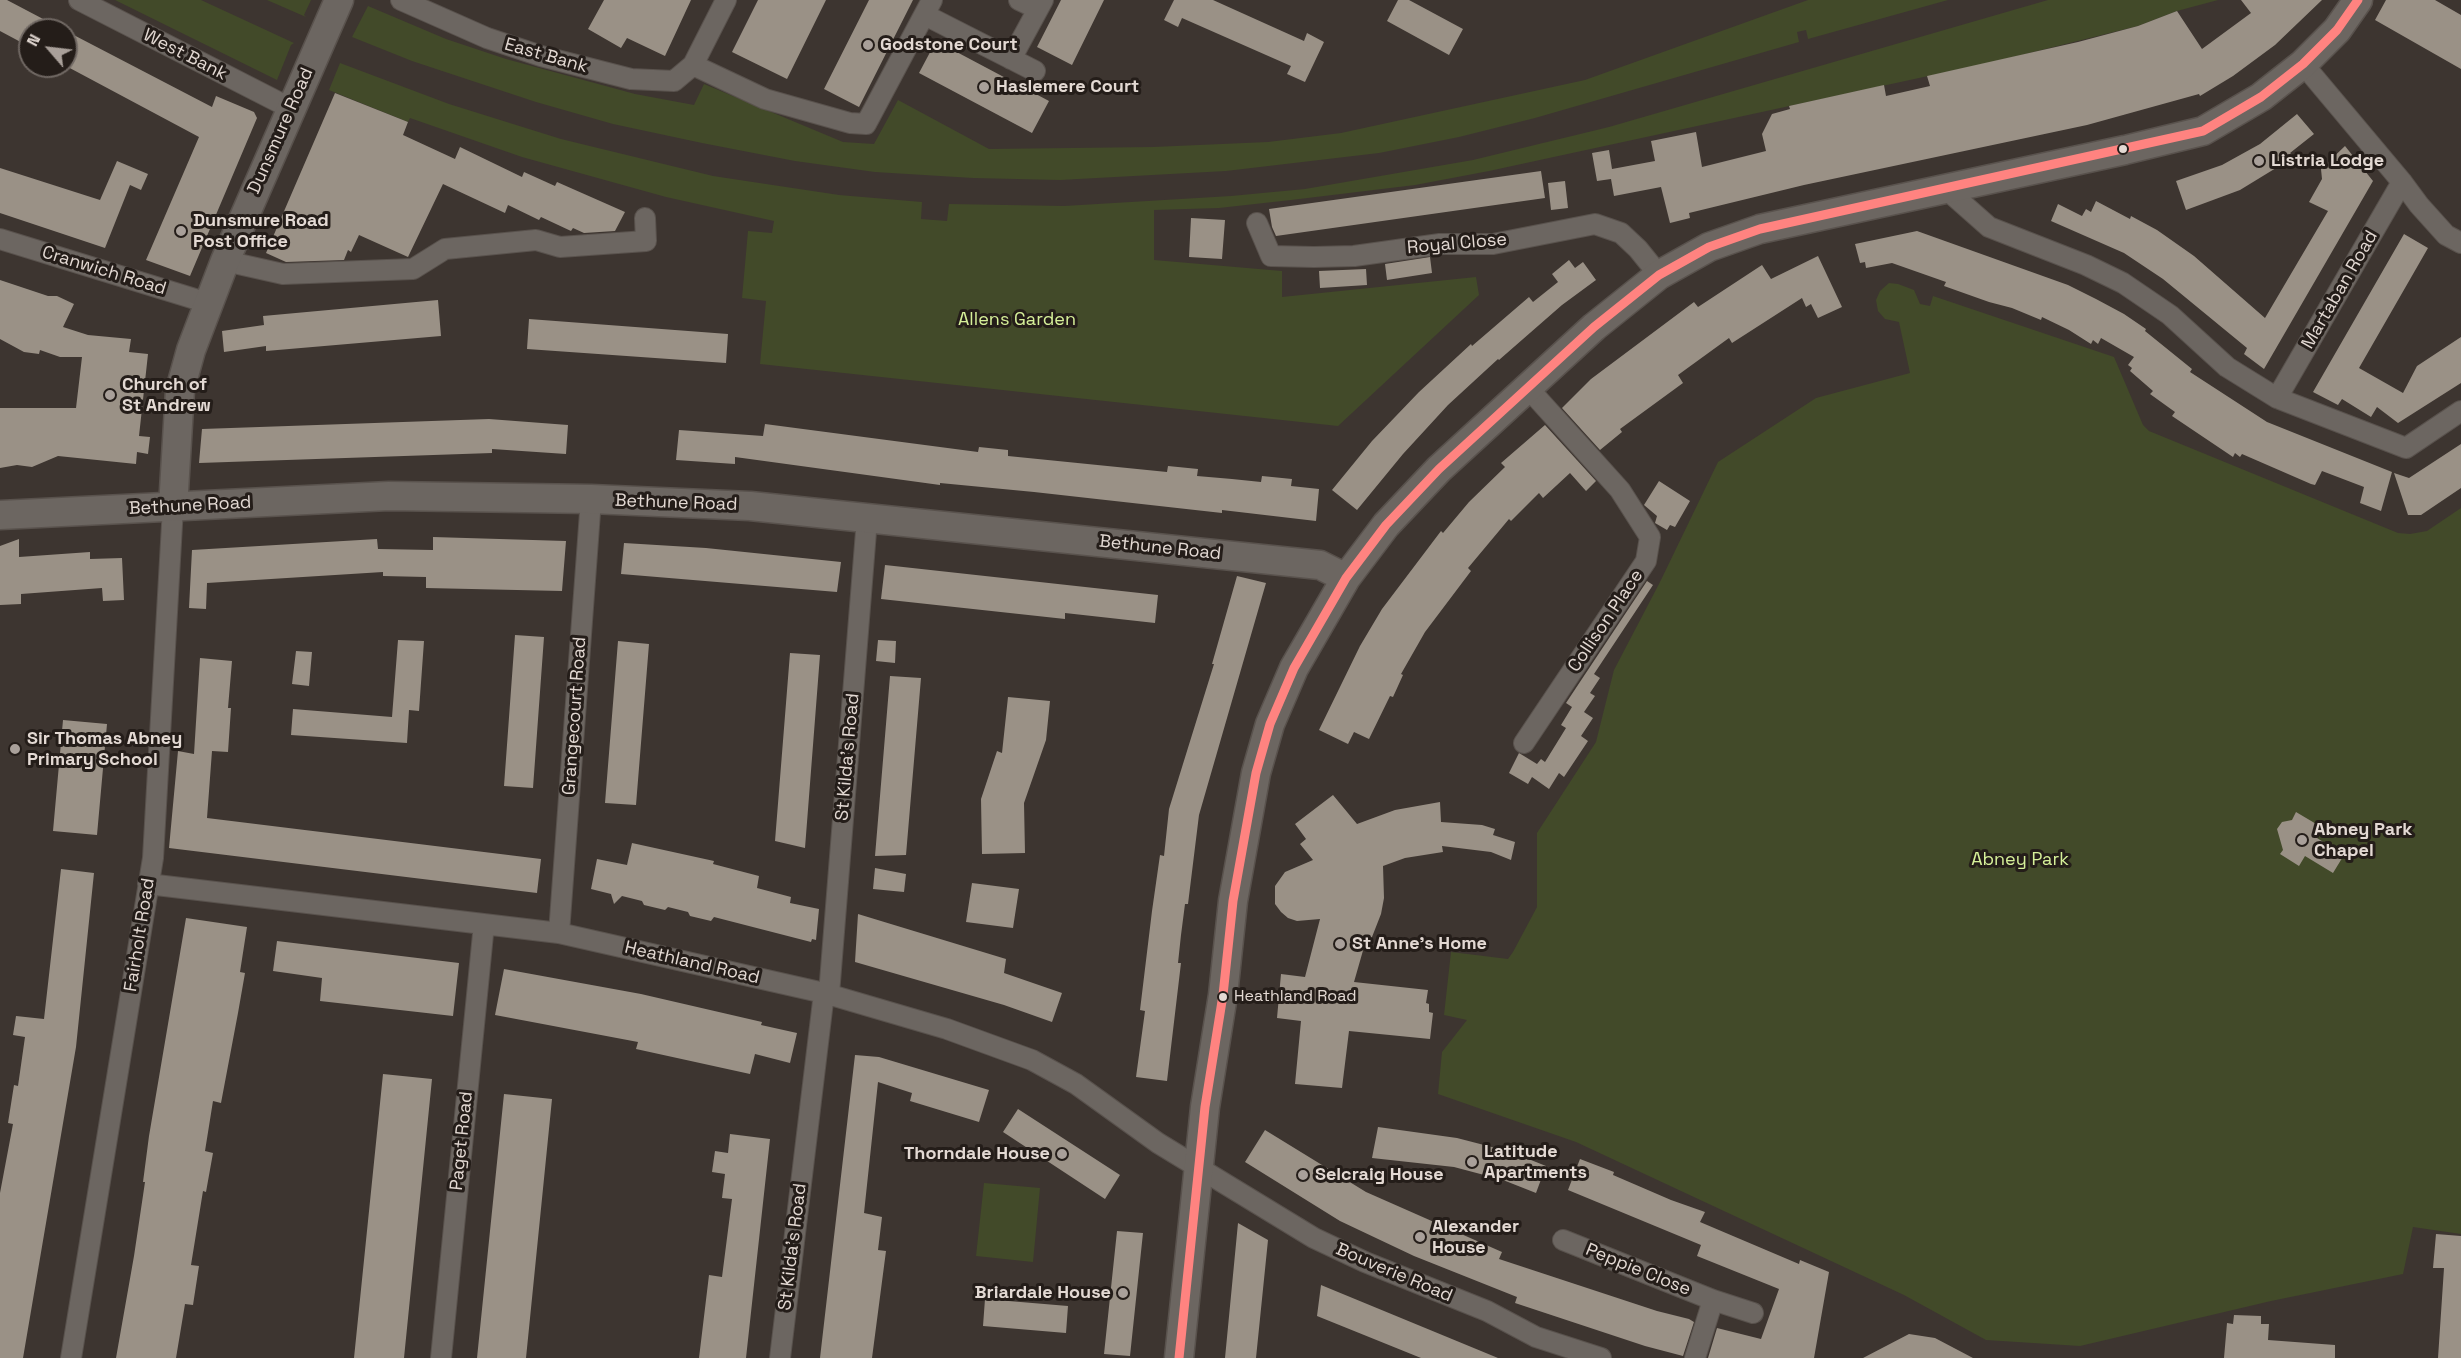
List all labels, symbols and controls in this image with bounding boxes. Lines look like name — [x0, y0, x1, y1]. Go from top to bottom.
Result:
north arrow — [18, 18, 78, 78]
street label: West Bank — [139, 25, 231, 85]
text: N — [22, 31, 45, 50]
street label: East Bank — [502, 34, 590, 78]
place label: Godstone Court — [880, 34, 1018, 56]
marker: Godstone Court — [861, 38, 875, 52]
street label: Dunsmure Road — [244, 65, 318, 197]
place label: Haslemere Court — [996, 76, 1139, 98]
marker: Haslemere Court — [977, 80, 991, 94]
unlabelled marker — [2117, 143, 2129, 155]
place label: Listria Lodge — [2271, 150, 2384, 172]
marker: Listria Lodge — [2252, 154, 2266, 168]
place label: Dunsmure Road Post Office — [193, 210, 329, 252]
marker: Dunsmure Road Post Office — [174, 224, 188, 238]
street label: Martaban Road — [2297, 227, 2383, 353]
street label: Royal Close — [1406, 229, 1508, 259]
street label: Cranwich Road — [39, 242, 169, 300]
park label: Allens Garden — [958, 309, 1076, 331]
place label: Church of St Andrew — [122, 374, 211, 416]
marker: Church of St Andrew — [103, 388, 117, 402]
street label: Bethune Road — [614, 490, 738, 516]
street label: Bethune Road — [128, 492, 252, 520]
street label: Bethune Road — [1098, 531, 1222, 565]
street label: Collison Place — [1564, 566, 1648, 676]
street label: Grangecourt Road — [559, 636, 591, 796]
street label: St Kilda's Road — [832, 692, 864, 822]
place label: Sir Thomas Abney Primary School — [27, 728, 182, 771]
marker: Sir Thomas Abney Primary School — [8, 742, 22, 756]
place label: Abney Park Chapel — [2314, 819, 2412, 862]
marker: Abney Park Chapel — [2295, 833, 2309, 847]
park label: Abney Park — [1971, 849, 2069, 871]
street label: Fairholt Road — [120, 877, 160, 993]
place label: St Anne's Home — [1352, 933, 1487, 955]
street label: Heathland Road — [622, 937, 762, 989]
marker: St Anne's Home — [1333, 937, 1347, 951]
place label: Heathland Road — [1234, 987, 1356, 1007]
marker: Heathland Road — [1217, 991, 1229, 1003]
street label: Paget Road — [446, 1090, 478, 1192]
place label: Latitude Apartments — [1484, 1141, 1587, 1184]
place label: Thorndale House — [904, 1143, 1050, 1165]
marker: Thorndale House — [1055, 1147, 1069, 1161]
marker: Latitude Apartments — [1465, 1155, 1479, 1169]
place label: Selcraig House — [1315, 1164, 1444, 1186]
marker: Selcraig House — [1296, 1168, 1310, 1182]
street label: St Kilda's Road — [774, 1182, 812, 1312]
place label: Alexander House — [1432, 1216, 1519, 1258]
marker: Alexander House — [1413, 1230, 1427, 1244]
street label: Bouverie Road — [1332, 1239, 1456, 1307]
street label: Peppie Close — [1582, 1239, 1694, 1301]
place label: Briardale House — [975, 1282, 1111, 1304]
marker: Briardale House — [1116, 1286, 1130, 1300]

